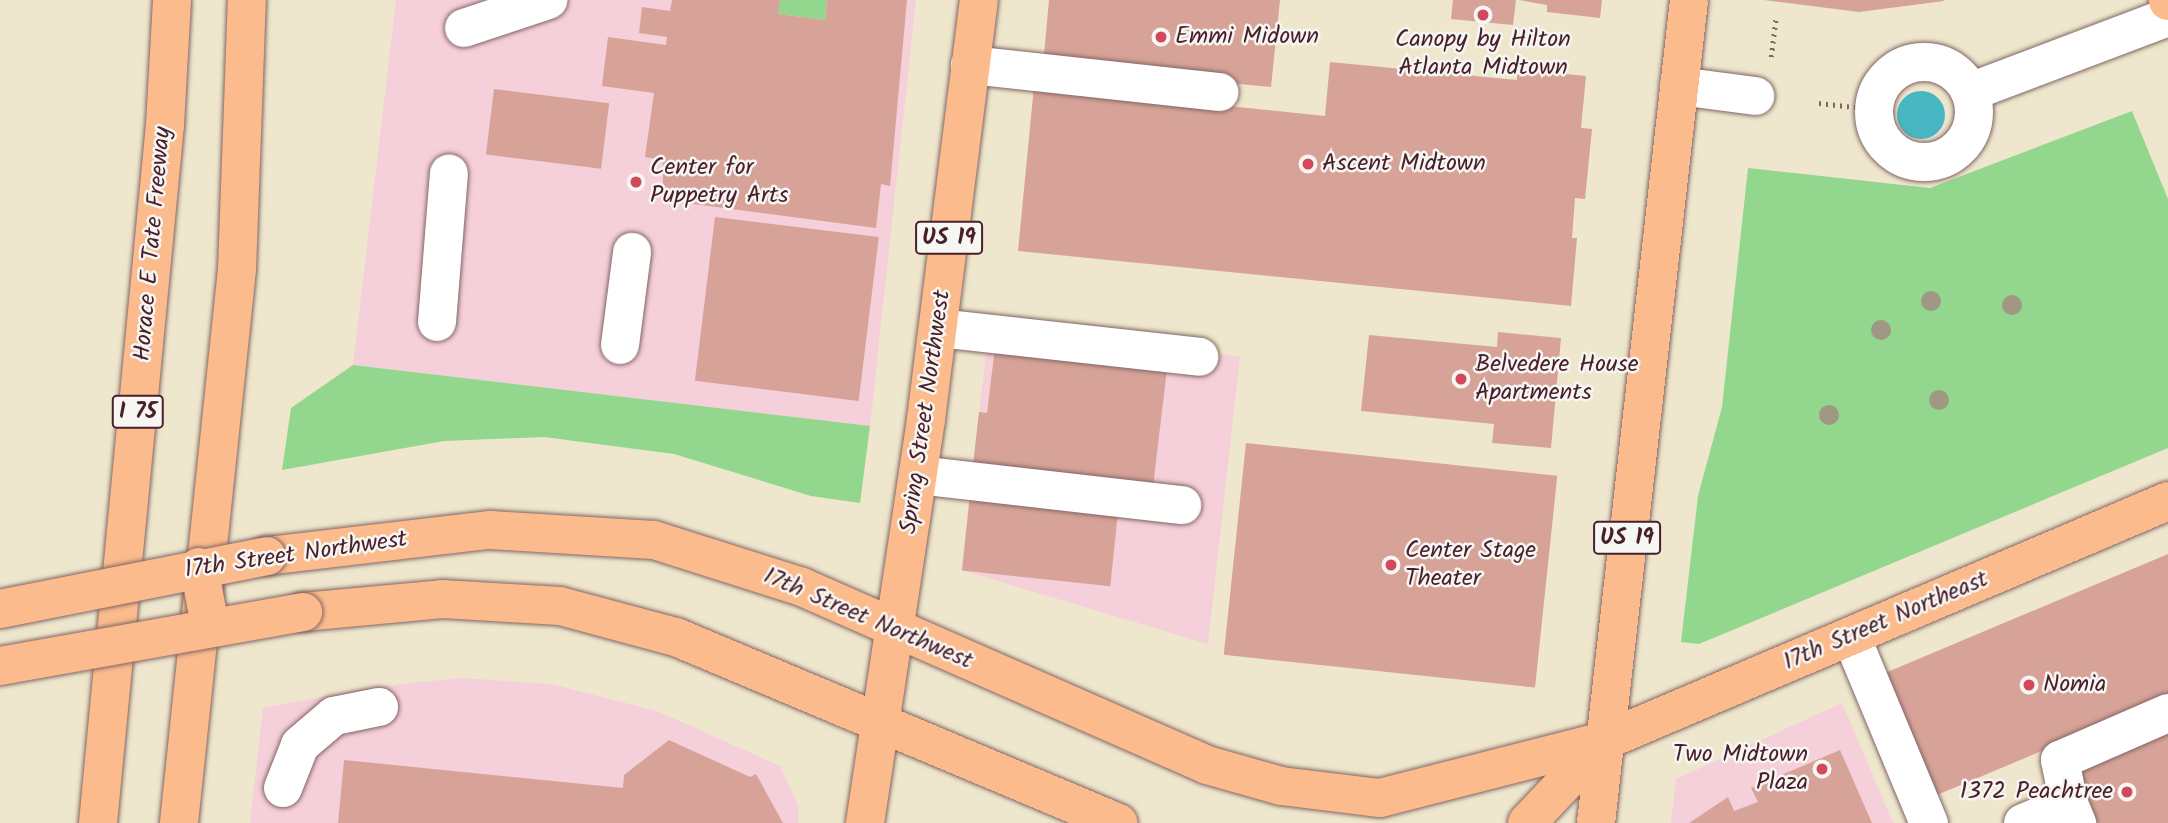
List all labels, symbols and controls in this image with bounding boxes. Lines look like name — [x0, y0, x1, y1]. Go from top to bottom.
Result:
marker: Canopy by Hilton Atlanta Midtown — [1475, 7, 1491, 23]
place label: Emmi Midown — [1175, 23, 1319, 51]
place label: Canopy by Hilton Atlanta Midtown — [1395, 26, 1571, 82]
marker: Emmi Midown — [1153, 29, 1169, 45]
street label: Horace E Tate Freeway — [128, 125, 178, 363]
place label: Ascent Midtown — [1322, 150, 1486, 178]
place label: Center for Puppetry Arts — [650, 154, 788, 210]
marker: Ascent Midtown — [1300, 156, 1316, 172]
marker: Center for Puppetry Arts — [628, 174, 644, 190]
road number: US 19 — [914, 218, 984, 258]
street label: Spring Street Northwest — [895, 288, 957, 536]
place label: Belvedere House Apartments — [1475, 351, 1639, 407]
marker: Belvedere House Apartments — [1453, 371, 1469, 387]
road number: I 75 — [112, 392, 164, 432]
road number: US 19 — [1592, 518, 1662, 558]
street label: 17th Street Northwest — [183, 525, 409, 585]
place label: Center Stage Theater — [1405, 537, 1536, 593]
marker: Center Stage Theater — [1383, 557, 1399, 573]
street label: 17th Street Northwest — [759, 562, 977, 676]
street label: 17th Street Northeast — [1779, 565, 1993, 677]
place label: Nomia — [2043, 671, 2106, 699]
marker: Nomia — [2021, 677, 2037, 693]
place label: Two Midtown Plaza — [1673, 741, 1808, 797]
marker: Two Midtown Plaza — [1814, 761, 1830, 777]
place label: 1372 Peachtree — [1960, 778, 2113, 806]
marker: 1372 Peachtree — [2119, 784, 2135, 800]

